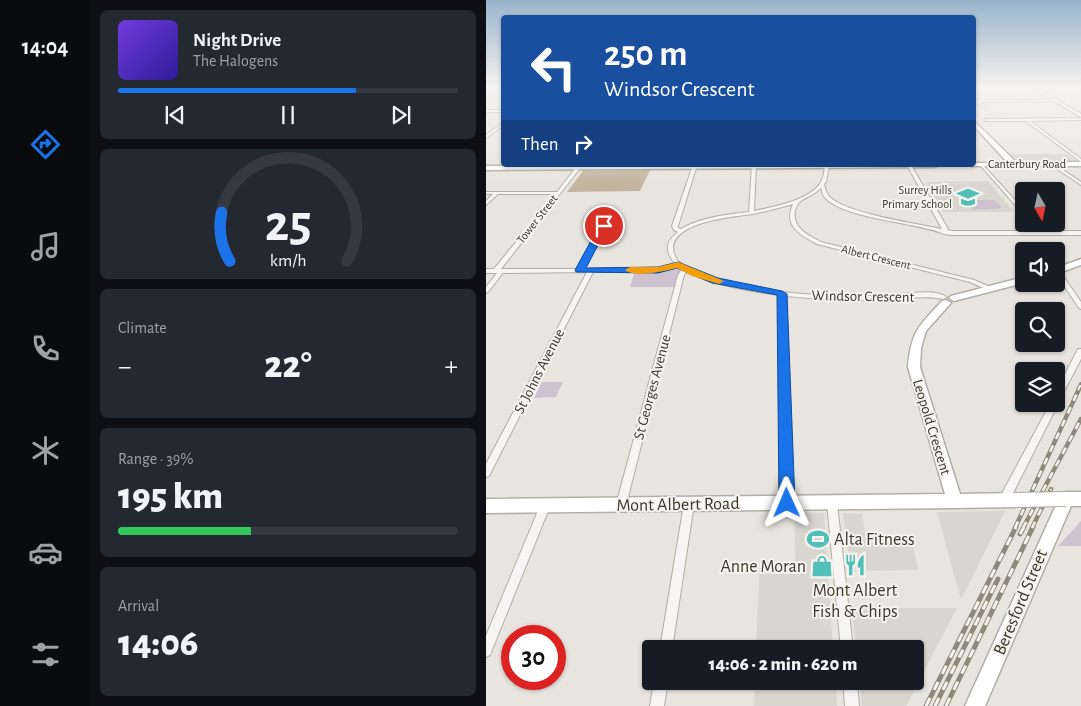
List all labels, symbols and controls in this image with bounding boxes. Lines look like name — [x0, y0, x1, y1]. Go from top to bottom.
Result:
text: Night Drive — [193, 31, 281, 50]
icon: left — [521, 35, 586, 100]
text: 14:04 — [22, 36, 68, 58]
text: 250 m — [604, 37, 687, 72]
text: The Halogens — [193, 53, 278, 69]
text: Windsor Crescent — [604, 78, 755, 100]
icon: previous — [161, 101, 189, 129]
icon: pause — [274, 101, 302, 129]
icon: next — [387, 101, 415, 129]
icon: directions — [28, 127, 63, 162]
icon: right — [569, 130, 597, 158]
text: Then — [521, 135, 559, 154]
street label: Canterbury Road — [988, 158, 1066, 171]
north arrow — [1015, 182, 1065, 232]
map controls — [1015, 182, 1065, 412]
place label: Surrey Hills Primary School — [882, 184, 952, 211]
school or university icon: Surrey Hills Primary School — [955, 184, 981, 210]
street label: Tower Street — [514, 192, 560, 246]
text: 25 — [265, 198, 311, 250]
pin — [583, 205, 625, 247]
icon: arrive — [590, 212, 618, 240]
icon: music — [28, 229, 63, 264]
button: sound — [1015, 242, 1065, 292]
street label: Albert Crescent — [840, 243, 912, 271]
text: km/h — [270, 252, 306, 270]
street label: Windsor Crescent — [812, 288, 915, 305]
button: search — [1015, 302, 1065, 352]
text: Climate — [118, 320, 167, 336]
street label: St Johns Avenue — [512, 326, 567, 416]
icon: phone — [28, 331, 63, 366]
street label: St Georges Avenue — [631, 333, 674, 441]
text: 22° — [264, 347, 312, 385]
text: − — [118, 353, 131, 381]
text: + — [445, 353, 458, 381]
button: layers — [1015, 362, 1065, 412]
street label: Leopold Crescent — [910, 377, 953, 477]
icon: climate — [28, 433, 63, 468]
text: Range · 39% — [118, 451, 193, 467]
position arrow — [760, 476, 812, 528]
text: 195 km — [118, 478, 223, 516]
street label: Mont Albert Road — [616, 495, 740, 515]
sports icon: Alta Fitness — [805, 526, 831, 552]
place label: Alta Fitness — [834, 531, 915, 549]
icon: car — [28, 535, 63, 570]
street label: Beresford Street — [991, 547, 1051, 658]
restaurant icon: Mont Albert Fish & Chips — [842, 552, 868, 578]
shop icon: Anne Moran — [809, 553, 835, 579]
place label: Anne Moran — [721, 558, 806, 576]
place label: Mont Albert Fish & Chips — [812, 582, 898, 621]
text: Arrival — [118, 598, 159, 614]
text: 14:06 — [118, 625, 198, 663]
speed limit sign: 30 — [501, 625, 566, 690]
icon: filters — [28, 637, 63, 672]
text: 14:06 · 2 min · 620 m — [709, 655, 857, 674]

